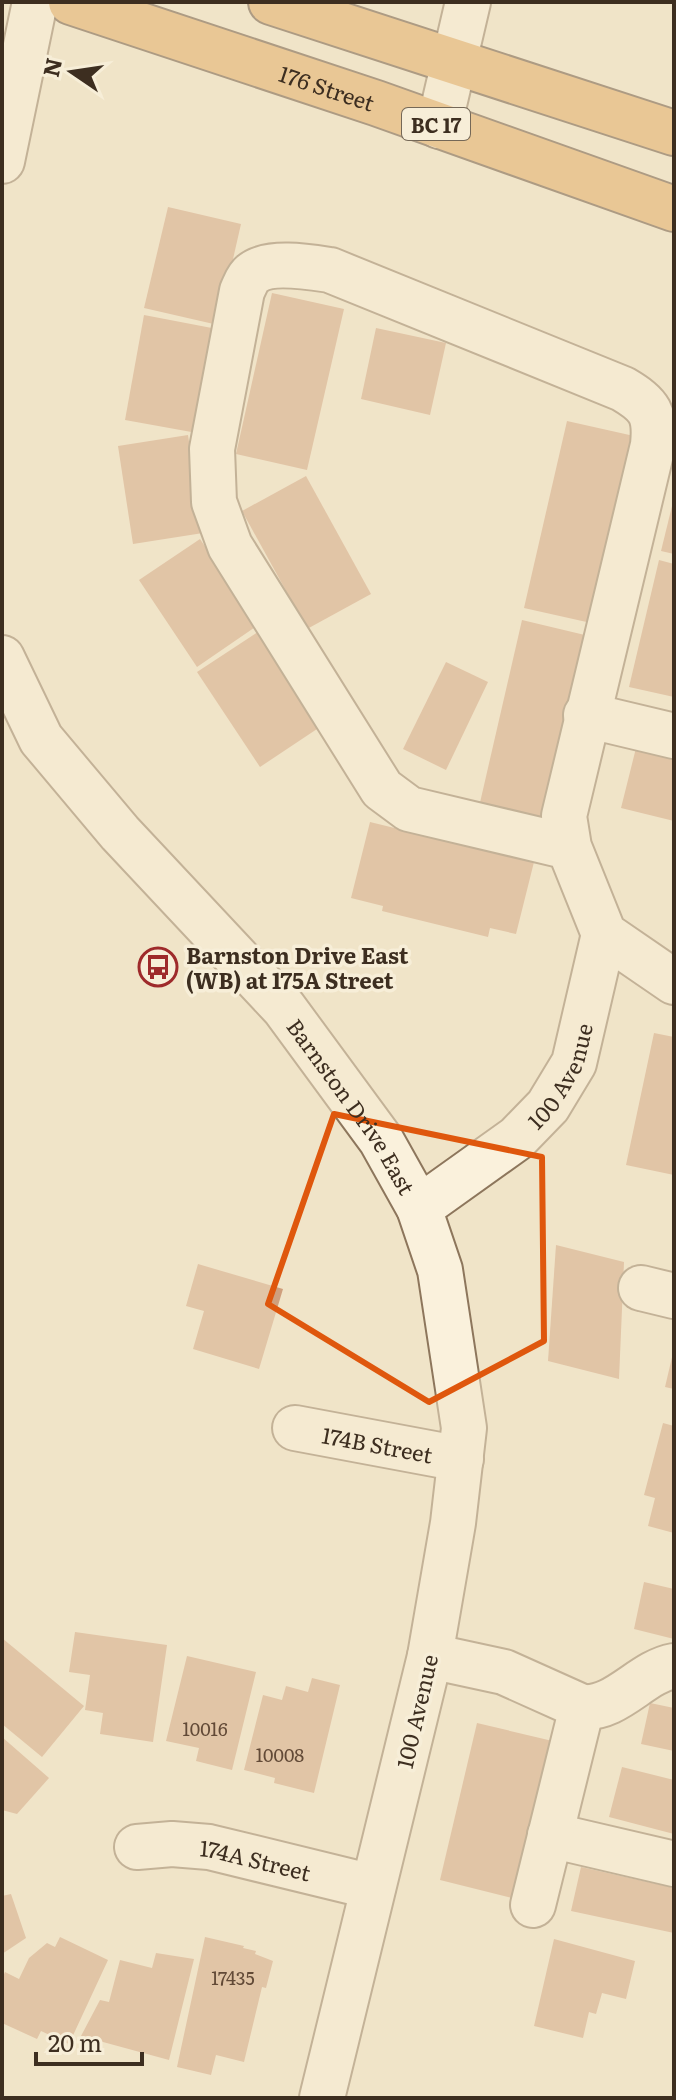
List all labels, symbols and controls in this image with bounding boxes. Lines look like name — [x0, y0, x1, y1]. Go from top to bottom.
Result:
north arrow — [32, 32, 112, 112]
text: N — [33, 54, 69, 80]
street label: 176 Street — [275, 56, 379, 118]
road number: BC 17 — [402, 108, 470, 140]
place label: Barnston Drive East (WB) at 175A Street — [186, 938, 409, 996]
bus stop icon: Barnston Drive East (WB) at 175A Street — [137, 946, 179, 988]
street label: Barnston Drive East — [280, 1011, 424, 1200]
street label: 100 Avenue — [519, 1020, 599, 1135]
street label: 174B Street — [320, 1417, 436, 1470]
street label: 100 Avenue — [387, 1651, 445, 1771]
house number: 10016 — [182, 1715, 228, 1742]
house number: 10008 — [256, 1741, 304, 1768]
street label: 174A Street — [199, 1830, 315, 1888]
house number: 17435 — [211, 1964, 255, 1991]
scale bar — [36, 2016, 142, 2066]
text: 20 m — [48, 2024, 102, 2059]

